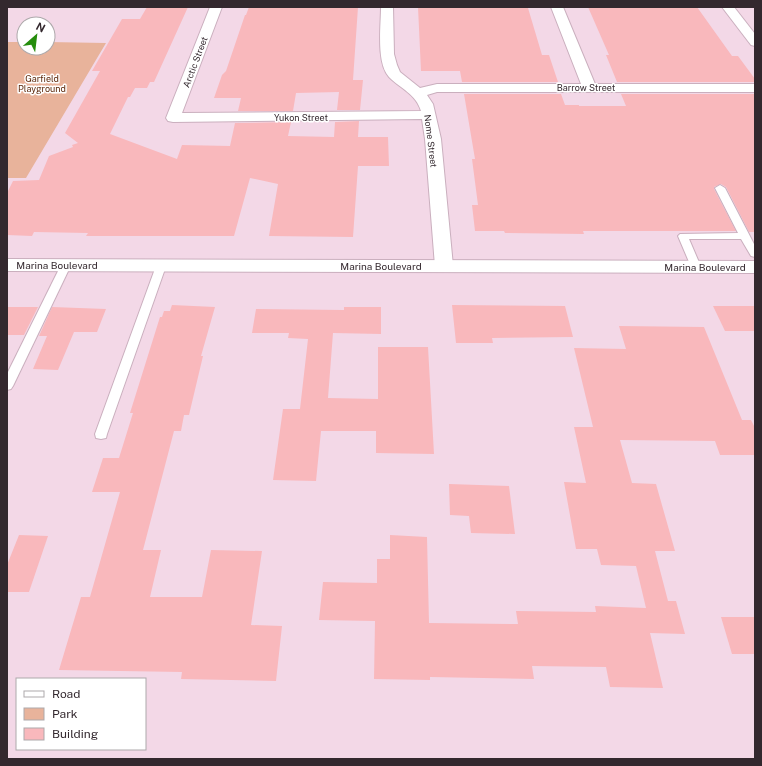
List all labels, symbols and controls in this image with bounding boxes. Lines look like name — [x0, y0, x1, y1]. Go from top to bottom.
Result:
north arrow — [16, 16, 56, 56]
text: N — [34, 20, 47, 34]
street label: Arctic Street — [180, 35, 210, 89]
park label: Garfield Playground — [18, 73, 66, 94]
street label: Barrow Street — [557, 82, 616, 93]
street label: Yukon Street — [274, 112, 328, 123]
street label: Nome Street — [422, 114, 440, 169]
street label: Marina Boulevard — [16, 259, 98, 271]
street label: Marina Boulevard — [340, 260, 422, 272]
street label: Marina Boulevard — [664, 261, 746, 273]
legend — [16, 678, 146, 750]
text: Road — [52, 687, 80, 701]
text: Park — [52, 707, 78, 721]
text: Building — [52, 727, 98, 741]

